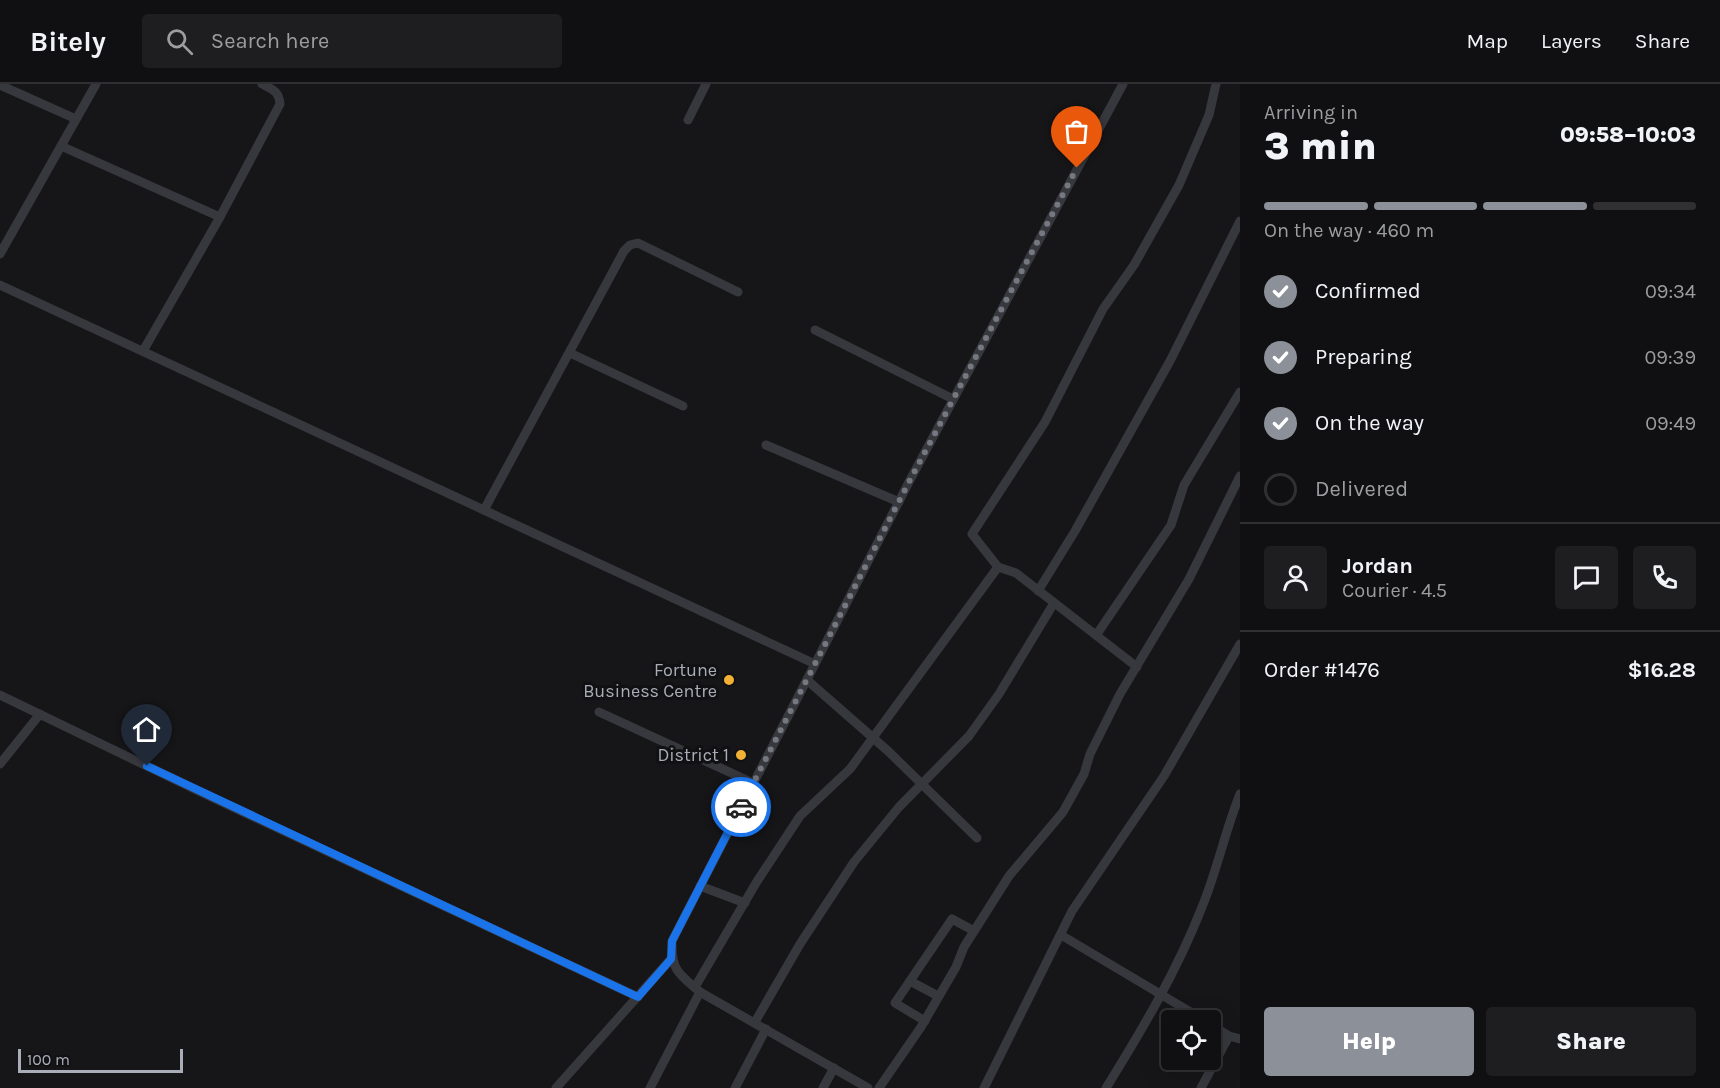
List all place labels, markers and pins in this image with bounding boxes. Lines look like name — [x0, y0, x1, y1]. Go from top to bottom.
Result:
pin — [1051, 106, 1102, 168]
place label: Fortune Business Centre — [583, 659, 717, 702]
marker: Fortune Business Centre — [722, 673, 736, 687]
pin — [121, 704, 172, 766]
place label: District 1 — [657, 744, 729, 766]
marker: District 1 — [734, 748, 748, 762]

